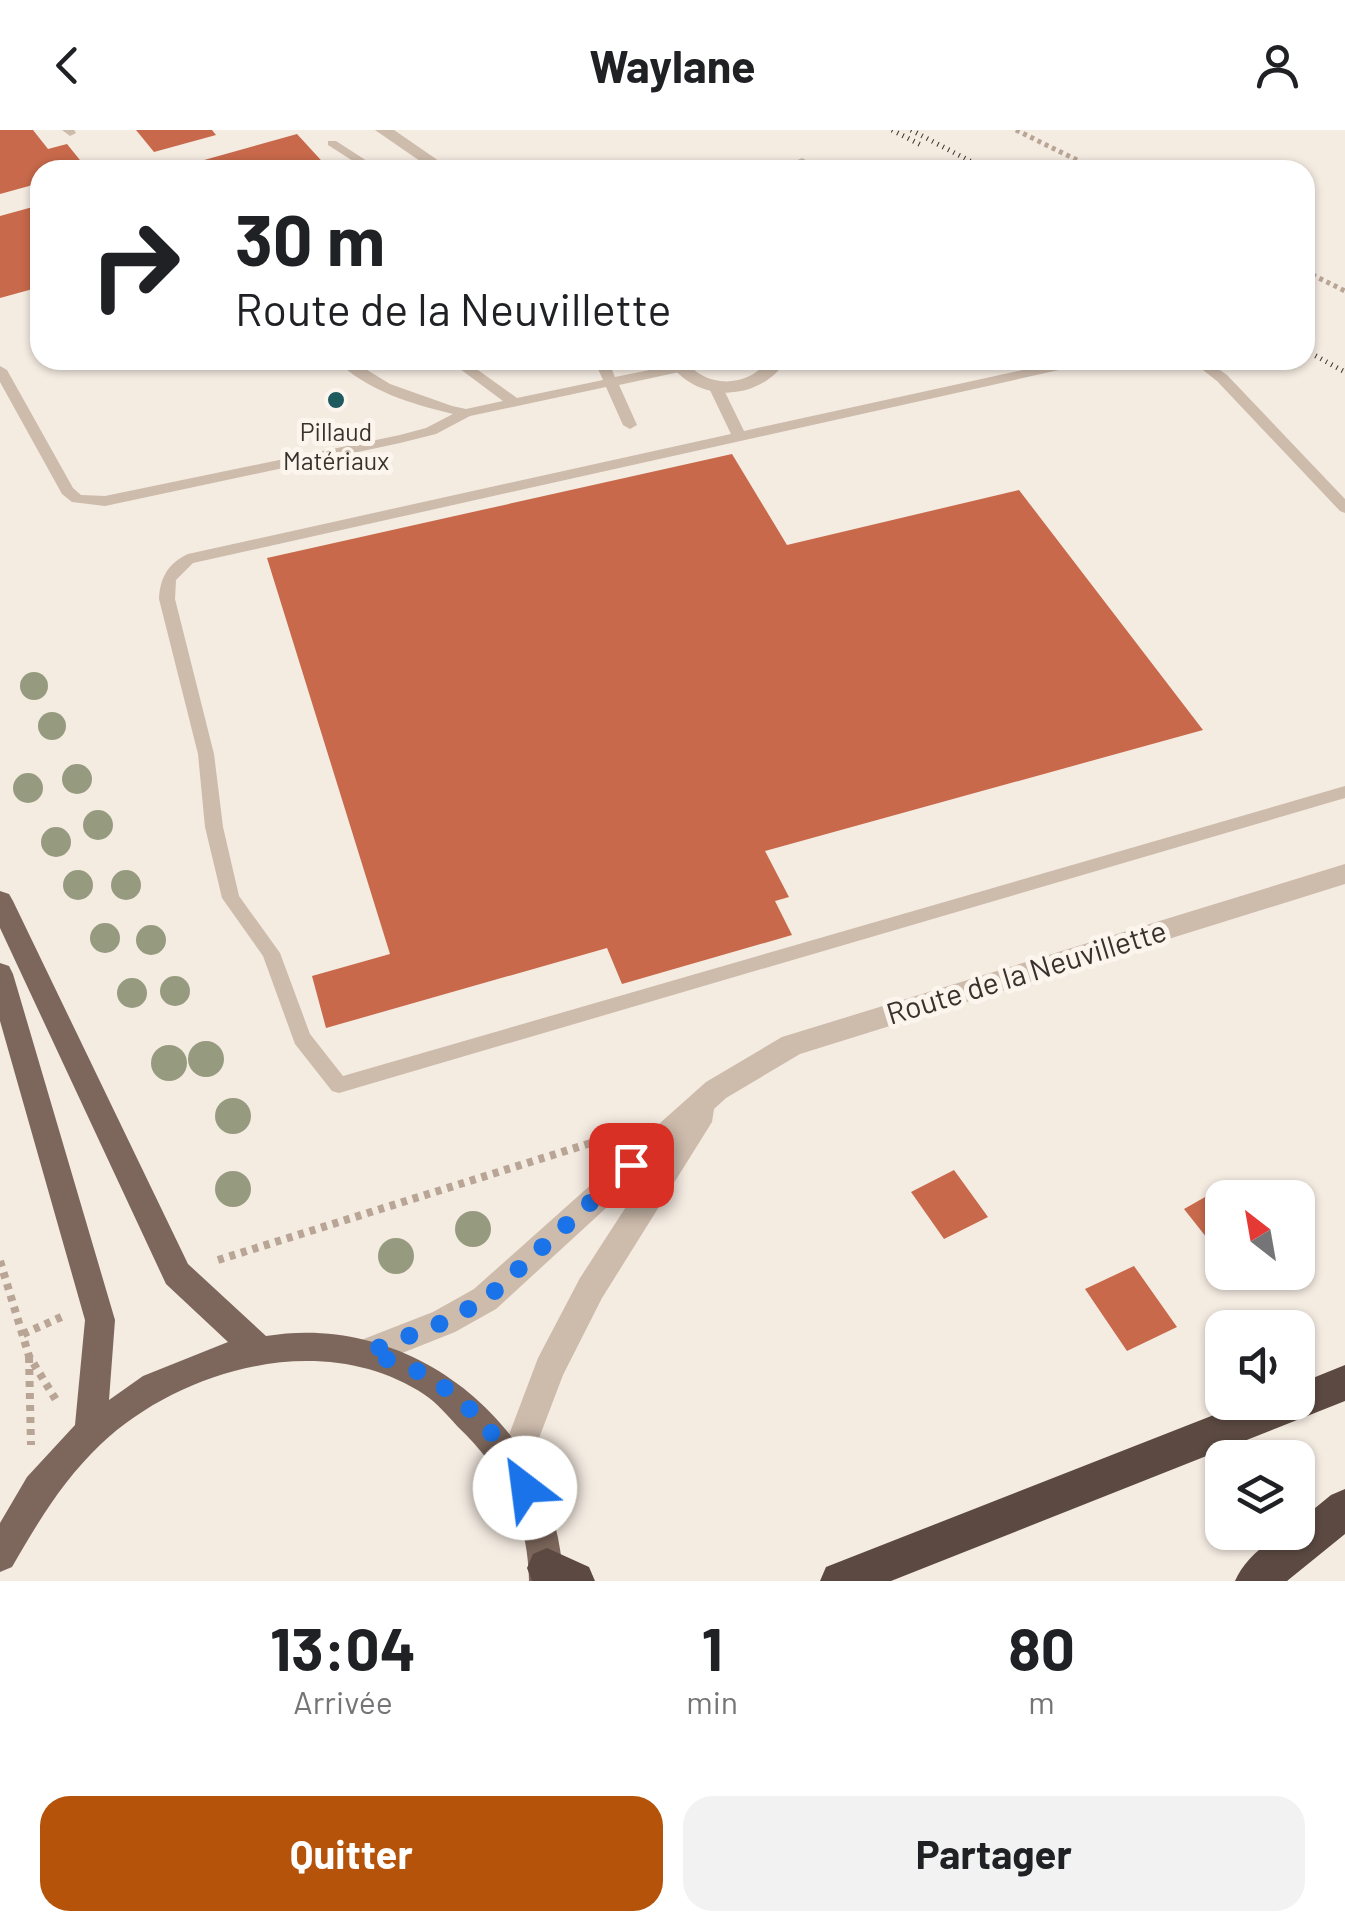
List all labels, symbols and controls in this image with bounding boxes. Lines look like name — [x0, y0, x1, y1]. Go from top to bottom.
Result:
icon: back — [40, 38, 95, 93]
text: Waylane — [589, 38, 756, 92]
icon: person — [1250, 38, 1305, 93]
text: 30 m — [235, 196, 385, 280]
icon: right — [70, 200, 200, 330]
text: Route de la Neuvillette — [235, 281, 671, 335]
marker: Pillaud Matériaux — [325, 389, 347, 411]
place label: Pillaud Matériaux — [283, 416, 389, 475]
street label: Route de la Neuvillette — [882, 911, 1170, 1031]
pin — [589, 1123, 674, 1208]
icon: arrive — [604, 1138, 659, 1193]
north arrow — [1205, 1180, 1315, 1290]
map controls — [1205, 1180, 1315, 1550]
button: sound — [1205, 1310, 1315, 1420]
position arrow — [473, 1436, 577, 1540]
button: layers — [1205, 1440, 1315, 1550]
text: 13:04 — [270, 1611, 416, 1683]
text: 1 — [702, 1611, 723, 1683]
text: 80 — [1008, 1611, 1075, 1683]
text: Arrivée — [293, 1682, 393, 1720]
text: min — [686, 1682, 738, 1720]
text: m — [1028, 1682, 1055, 1720]
button: Quitter — [40, 1796, 663, 1911]
button: Partager — [683, 1796, 1305, 1911]

